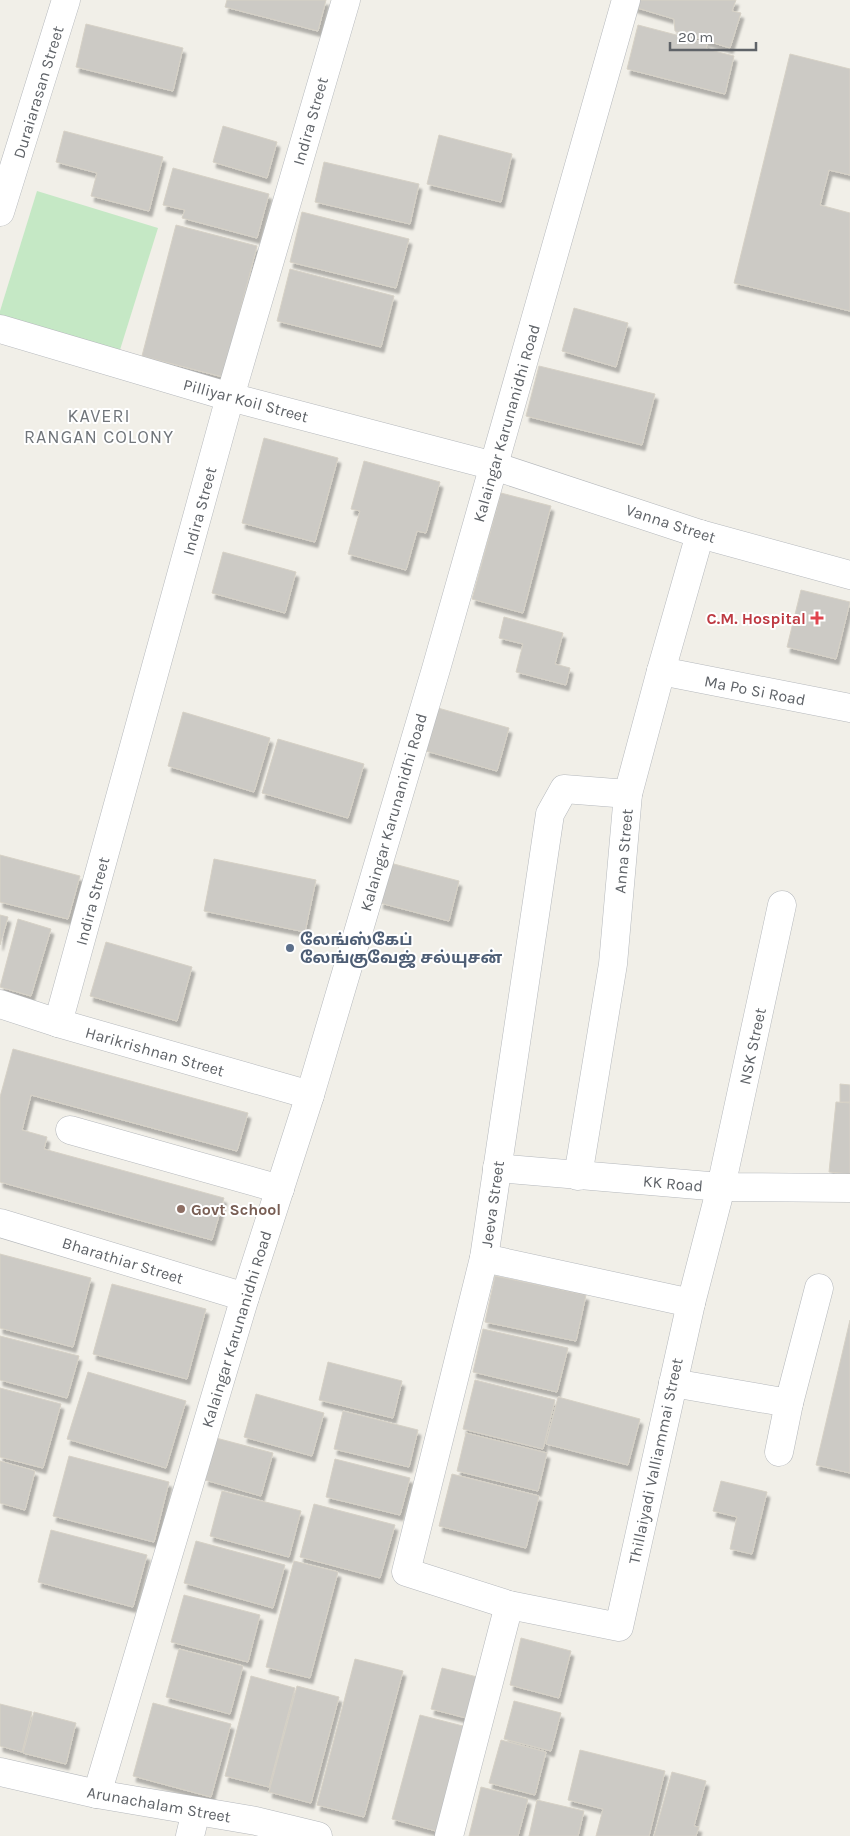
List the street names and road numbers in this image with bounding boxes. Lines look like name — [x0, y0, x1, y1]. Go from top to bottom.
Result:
street label: Duraiarasan Street — [9, 24, 68, 161]
street label: Indira Street — [289, 75, 332, 167]
street label: Kalaingar Karunanidhi Road — [469, 322, 544, 524]
street label: Pilliyar Koil Street — [181, 375, 310, 426]
street label: Indira Street — [179, 465, 220, 557]
street label: Vanna Street — [624, 500, 718, 547]
street label: Ma Po Si Road — [703, 671, 807, 710]
street label: Kalaingar Karunanidhi Road — [356, 711, 431, 913]
street label: Anna Street — [610, 808, 637, 894]
street label: Indira Street — [72, 855, 113, 947]
street label: NSK Street — [735, 1006, 770, 1086]
street label: Harikrishnan Street — [83, 1023, 226, 1080]
street label: Jeeva Street — [477, 1159, 508, 1249]
street label: KK Road — [642, 1171, 704, 1196]
street label: Kalaingar Karunanidhi Road — [197, 1228, 276, 1430]
street label: Bharathiar Street — [60, 1233, 186, 1288]
street label: Thillaiyadi Valliammai Street — [624, 1356, 687, 1566]
street label: Arunachalam Street — [85, 1782, 232, 1827]

